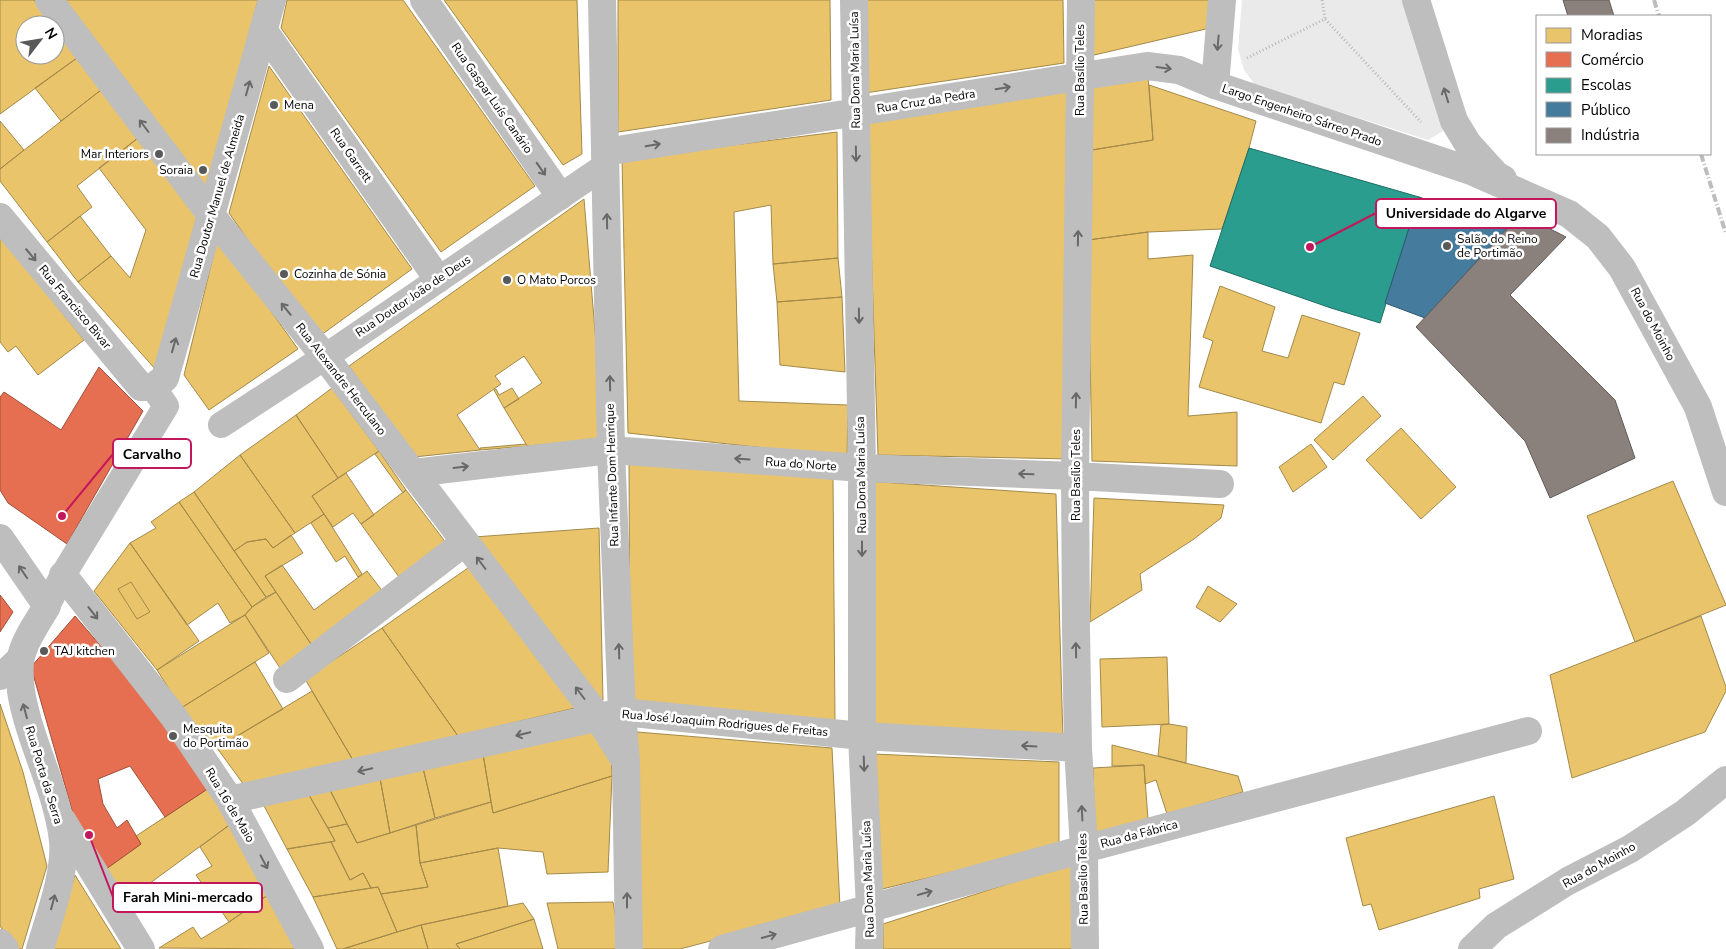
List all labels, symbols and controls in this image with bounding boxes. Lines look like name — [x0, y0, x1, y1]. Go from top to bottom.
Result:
street label: Rua Dona Maria Luísa — [846, 11, 864, 129]
north arrow — [15, 15, 65, 65]
legend — [1536, 15, 1711, 155]
text: N — [40, 24, 62, 43]
street label: Rua Basílio Teles — [1072, 24, 1088, 116]
text: Moradias — [1581, 25, 1643, 45]
one-way arrow — [1214, 34, 1223, 50]
street label: Rua Gaspar Luís Canário — [448, 39, 537, 157]
text: Comércio — [1581, 50, 1644, 70]
one-way arrow — [1156, 64, 1172, 74]
text: Escolas — [1581, 75, 1632, 95]
one-way arrow — [243, 80, 253, 96]
street label: Largo Engenheiro Sárreo Prado — [1220, 80, 1384, 150]
one-way arrow — [995, 83, 1011, 93]
street label: Rua Cruz da Pedra — [876, 85, 976, 117]
one-way arrow — [1440, 87, 1450, 103]
place label: Mena — [284, 97, 314, 113]
marker: Mena — [268, 99, 280, 111]
text: Público — [1581, 100, 1631, 120]
street label: Rua Doutor Manuel de Almeida — [186, 112, 248, 280]
one-way arrow — [138, 120, 149, 133]
street label: Rua Garrett — [327, 125, 376, 186]
text: Indústria — [1581, 125, 1640, 145]
one-way arrow — [644, 139, 660, 149]
one-way arrow — [851, 145, 861, 161]
place label: Mar Interiors — [81, 146, 149, 162]
marker: Mar Interiors — [153, 148, 165, 160]
place label: Soraia — [159, 162, 193, 178]
one-way arrow — [536, 162, 546, 176]
marker: Soraia — [197, 164, 209, 176]
callout: Universidade do Algarve — [1376, 199, 1556, 228]
text: Universidade do Algarve — [1386, 204, 1547, 223]
one-way arrow — [602, 213, 612, 229]
one-way arrow — [1073, 230, 1083, 246]
place label: Salão do Reino de Portimão — [1457, 231, 1538, 261]
marker: Salão do Reino de Portimão — [1441, 240, 1453, 252]
one-way arrow — [26, 248, 37, 261]
street label: Rua Doutor João de Deus — [352, 251, 474, 341]
street label: Rua Francisco Bivar — [35, 262, 115, 353]
place label: Cozinha de Sónia — [294, 266, 386, 282]
marker: Cozinha de Sónia — [278, 268, 290, 280]
place label: O Mato Porcos — [517, 272, 596, 288]
marker: O Mato Porcos — [501, 274, 513, 286]
street label: Rua do Moinho — [1627, 284, 1679, 364]
one-way arrow — [281, 303, 292, 316]
one-way arrow — [854, 308, 864, 324]
street label: Rua Alexandre Herculano — [292, 320, 390, 439]
one-way arrow — [170, 338, 180, 354]
one-way arrow — [605, 375, 614, 391]
one-way arrow — [1071, 393, 1081, 409]
street label: Rua Infante Dom Henrique — [602, 403, 622, 547]
street label: Rua Dona Maria Luísa — [852, 416, 870, 534]
street label: Rua Basílio Teles — [1068, 429, 1084, 521]
callout: Carvalho — [113, 439, 191, 468]
text: Carvalho — [123, 445, 181, 464]
street label: Rua do Norte — [765, 454, 837, 474]
one-way arrow — [734, 455, 750, 464]
one-way arrow — [453, 462, 469, 472]
one-way arrow — [1019, 470, 1035, 479]
one-way arrow — [857, 540, 867, 556]
one-way arrow — [476, 556, 486, 570]
one-way arrow — [18, 565, 29, 579]
one-way arrow — [87, 606, 98, 619]
place label: TAJ kitchen — [54, 643, 115, 659]
one-way arrow — [615, 643, 624, 659]
one-way arrow — [1071, 643, 1081, 659]
marker: TAJ kitchen — [38, 645, 50, 657]
one-way arrow — [574, 687, 585, 700]
one-way arrow — [20, 703, 29, 719]
street label: Rua José Joaquim Rodrigues de Freitas — [621, 706, 829, 740]
place label: Mesquita do Portimão — [183, 721, 249, 751]
street label: Rua Porta da Serra — [22, 724, 66, 826]
marker: Mesquita do Portimão — [167, 730, 179, 742]
one-way arrow — [516, 730, 532, 739]
one-way arrow — [1022, 741, 1038, 750]
one-way arrow — [859, 755, 868, 771]
street label: Rua 16 de Maio — [201, 765, 259, 845]
one-way arrow — [357, 766, 373, 775]
one-way arrow — [1077, 805, 1086, 821]
street label: Rua da Fábrica — [1099, 816, 1179, 852]
street label: Rua Dona Maria Luísa — [858, 820, 878, 938]
street label: Rua Basílio Teles — [1074, 833, 1092, 925]
street label: Rua do Moinho — [1560, 838, 1639, 892]
one-way arrow — [259, 854, 269, 869]
callout: Farah Mini-mercado — [113, 883, 262, 912]
text: Farah Mini-mercado — [123, 888, 253, 907]
one-way arrow — [917, 888, 933, 897]
one-way arrow — [622, 893, 632, 909]
one-way arrow — [49, 894, 58, 910]
one-way arrow — [760, 931, 776, 940]

